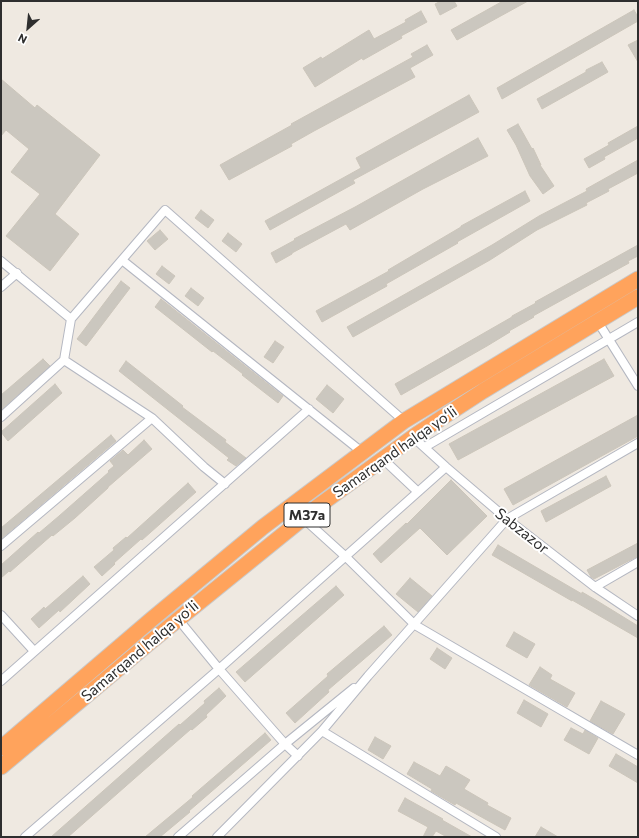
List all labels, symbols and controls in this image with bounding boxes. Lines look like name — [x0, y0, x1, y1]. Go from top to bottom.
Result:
north arrow — [8, 8, 48, 48]
text: N — [16, 31, 29, 47]
street label: Samarqand halqa yoʻli — [329, 402, 461, 502]
road number: M37a — [284, 503, 330, 527]
street label: Sabzazor — [492, 504, 552, 558]
street label: Samarqand halqa yoʻli — [78, 597, 202, 705]

